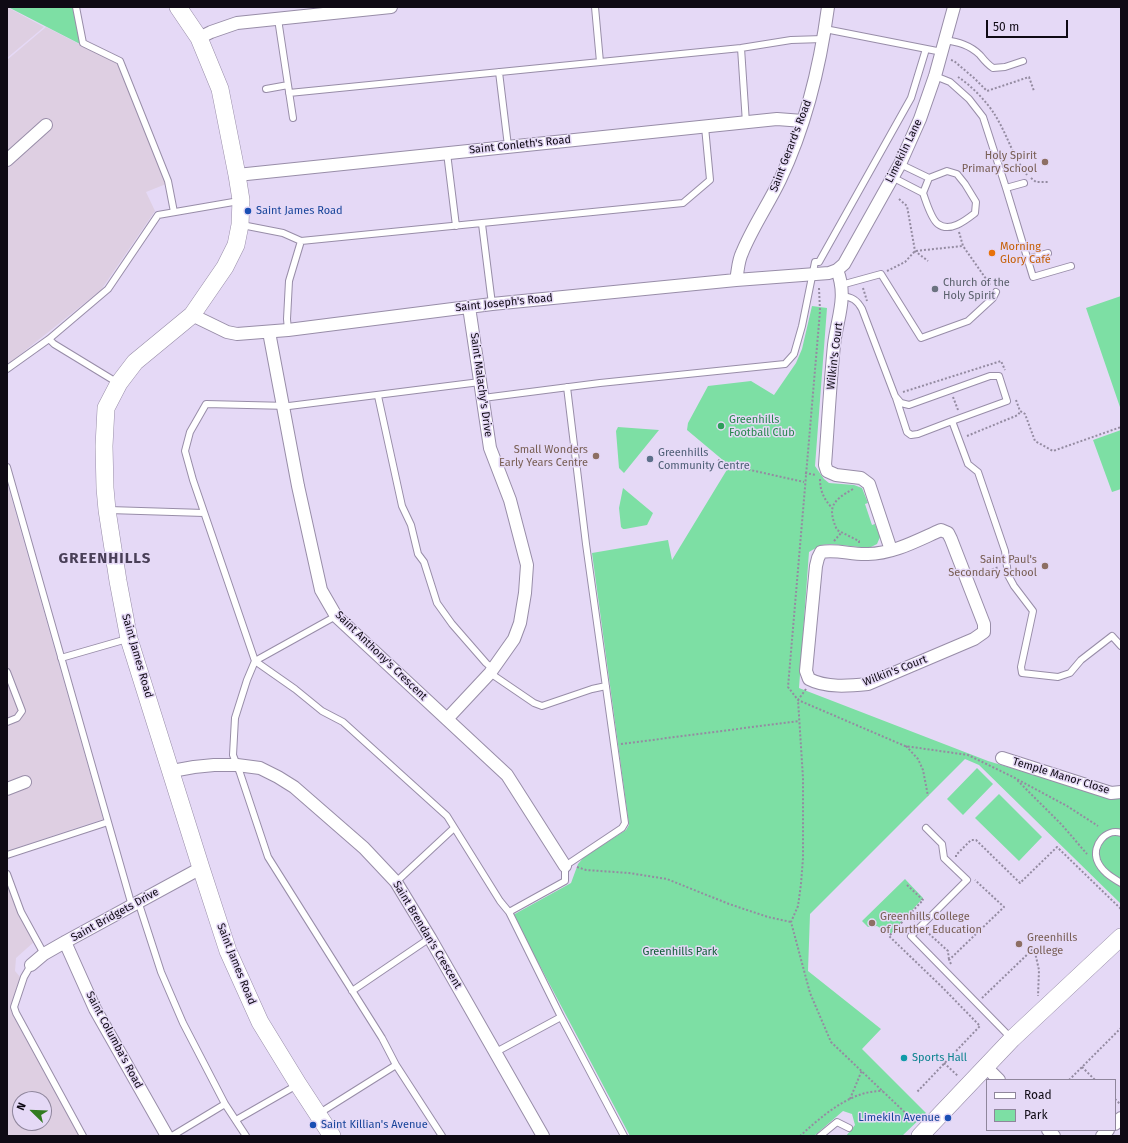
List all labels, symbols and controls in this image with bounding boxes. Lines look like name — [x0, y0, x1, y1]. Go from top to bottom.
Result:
scale bar — [988, 12, 1070, 38]
text: 50 m — [993, 20, 1019, 34]
street label: Saint Gerard's Road — [767, 98, 815, 194]
street label: Limekiln Lane — [883, 117, 925, 185]
street label: Saint Conleth's Road — [468, 133, 572, 157]
place label: Holy Spirit Primary School — [962, 149, 1037, 175]
marker: Holy Spirit Primary School — [1040, 157, 1050, 167]
place label: Saint James Road — [256, 204, 343, 218]
marker: Saint James Road — [243, 206, 253, 216]
place label: Morning Glory Café — [1000, 240, 1051, 266]
marker: Morning Glory Café — [987, 248, 997, 258]
place label: Church of the Holy Spirit — [943, 276, 1010, 302]
marker: Church of the Holy Spirit — [930, 284, 940, 294]
street label: Saint Joseph's Road — [455, 291, 553, 315]
street label: Wilkin's Court — [824, 322, 846, 390]
street label: Saint Malachy's Drive — [467, 332, 495, 438]
place label: Greenhills Football Club — [729, 413, 795, 439]
marker: Greenhills Football Club — [716, 421, 726, 431]
place label: Small Wonders Early Years Centre — [499, 443, 588, 469]
place label: Greenhills Community Centre — [658, 446, 750, 472]
marker: Small Wonders Early Years Centre — [591, 451, 601, 461]
marker: Greenhills Community Centre — [645, 454, 655, 464]
district label: GREENHILLS — [59, 550, 151, 568]
place label: Saint Paul's Secondary School — [948, 553, 1037, 579]
marker: Saint Paul's Secondary School — [1040, 561, 1050, 571]
street label: Saint Anthony's Crescent — [332, 609, 430, 703]
street label: Saint James Road — [119, 613, 155, 699]
street label: Wilkin's Court — [861, 653, 929, 689]
street label: Temple Manor Close — [1011, 755, 1111, 797]
street label: Saint Brendan's Crescent — [390, 879, 464, 991]
street label: Saint Bridgets Drive — [69, 885, 161, 945]
place label: Greenhills College of Further Education — [880, 910, 982, 936]
marker: Greenhills College of Further Education — [867, 918, 877, 928]
street label: Saint James Road — [214, 921, 258, 1007]
place label: Greenhills College — [1027, 931, 1077, 957]
marker: Greenhills College — [1014, 939, 1024, 949]
park label: Greenhills Park — [643, 945, 717, 959]
street label: Saint Columba's Road — [83, 989, 145, 1091]
place label: Sports Hall — [912, 1051, 967, 1065]
marker: Sports Hall — [899, 1053, 909, 1063]
legend — [986, 1079, 1116, 1131]
text: Road — [1024, 1088, 1052, 1102]
north arrow — [12, 1091, 52, 1131]
text: N — [14, 1101, 29, 1112]
text: Park — [1024, 1108, 1048, 1122]
place label: Limekiln Avenue — [858, 1111, 940, 1125]
marker: Limekiln Avenue — [943, 1113, 953, 1123]
place label: Saint Killian's Avenue — [321, 1118, 428, 1132]
marker: Saint Killian's Avenue — [308, 1120, 318, 1130]

